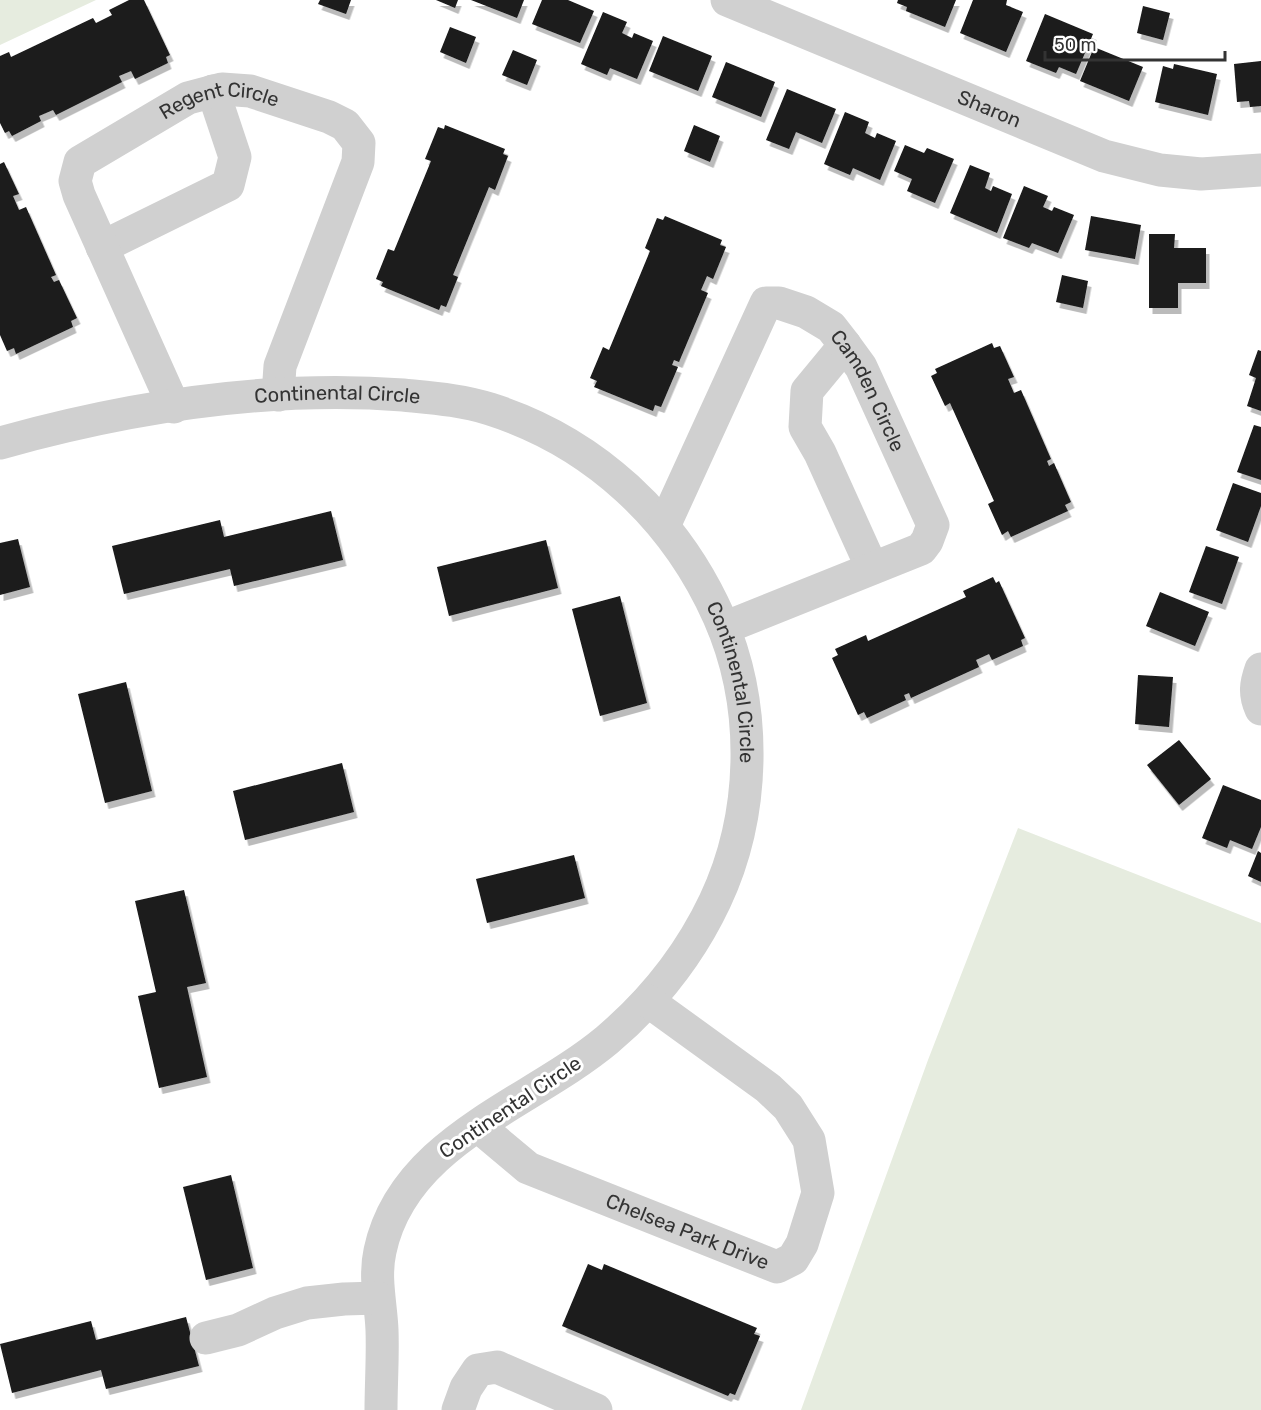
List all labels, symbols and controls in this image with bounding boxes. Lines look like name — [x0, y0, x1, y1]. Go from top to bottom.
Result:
scale bar — [1045, 24, 1225, 62]
text: 50 m — [1054, 34, 1097, 56]
street label: Regent Circle — [155, 77, 282, 124]
street label: Sharon — [954, 85, 1025, 132]
street label: Camden Circle — [826, 325, 910, 455]
street label: Continental Circle — [253, 381, 421, 409]
street label: Continental Circle — [701, 597, 759, 763]
street label: Continental Circle — [434, 1051, 586, 1163]
street label: Chelsea Park Drive — [603, 1188, 773, 1275]

